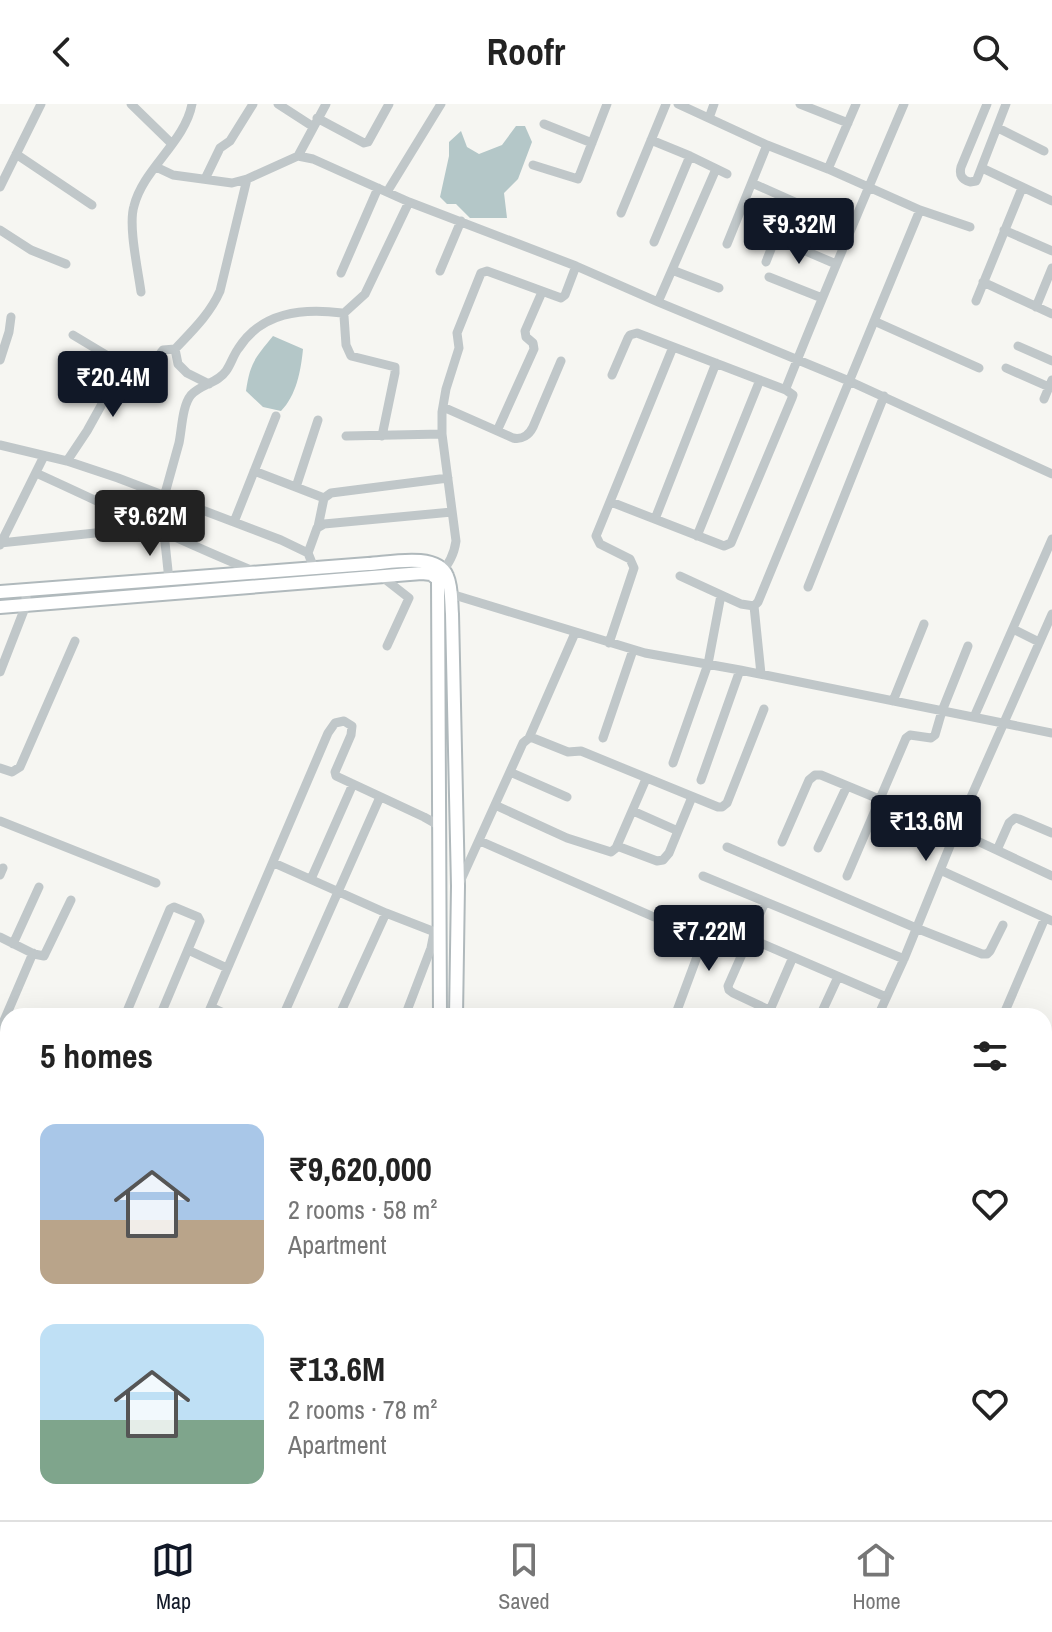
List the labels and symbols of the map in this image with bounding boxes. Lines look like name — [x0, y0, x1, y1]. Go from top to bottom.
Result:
pin: ₹9.32M — [734, 198, 864, 266]
pin: ₹20.4M — [48, 351, 178, 419]
pin: ₹9.62M — [85, 490, 215, 558]
pin: ₹13.6M — [861, 795, 991, 863]
pin: ₹7.22M — [644, 905, 774, 973]

